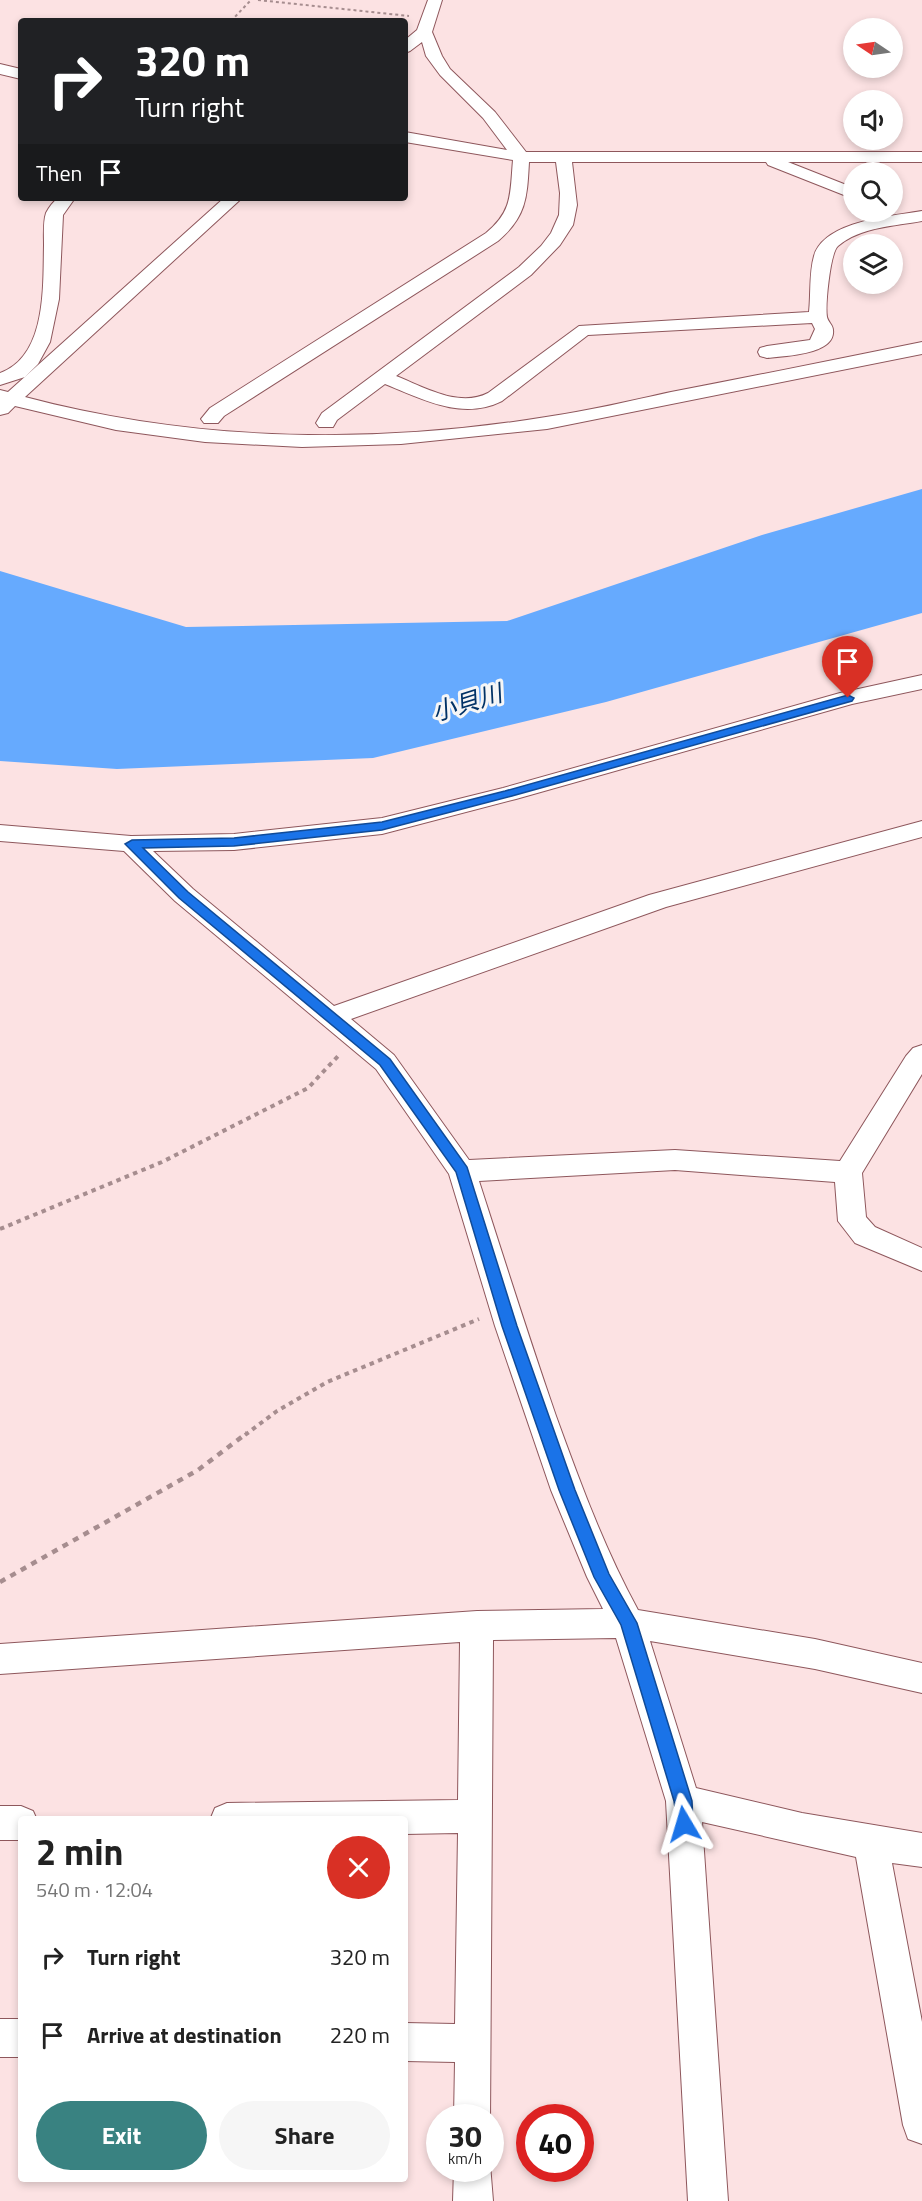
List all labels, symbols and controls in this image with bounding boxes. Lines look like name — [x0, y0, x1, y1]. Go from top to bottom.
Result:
north arrow — [843, 18, 903, 78]
map controls — [843, 18, 903, 294]
text: 320 m — [135, 28, 250, 92]
icon: right — [36, 42, 114, 120]
text: Turn right — [135, 86, 244, 127]
button: sound — [843, 90, 903, 150]
text: Then — [36, 156, 82, 190]
icon: arrive — [94, 156, 127, 189]
button: search — [843, 162, 903, 222]
button: layers — [843, 234, 903, 294]
pin — [822, 636, 873, 698]
icon: arrive — [831, 645, 864, 678]
water label: 小貝川 — [427, 673, 509, 730]
position arrow — [652, 1792, 716, 1856]
text: 2 min — [36, 1824, 123, 1879]
button: close — [327, 1836, 390, 1899]
text: 540 m · 12:04 — [36, 1874, 153, 1905]
text: Turn right — [87, 1940, 181, 1974]
text: 320 m — [330, 1940, 390, 1974]
icon: right — [36, 1941, 69, 1974]
text: Arrive at destination — [87, 2018, 282, 2052]
text: 220 m — [330, 2018, 390, 2052]
icon: arrive — [36, 2019, 69, 2052]
button: Exit — [36, 2101, 207, 2170]
button: Share — [219, 2101, 390, 2170]
speed limit sign: 40 — [516, 2104, 594, 2182]
text: 30 — [448, 2113, 482, 2159]
text: km/h — [448, 2147, 482, 2170]

